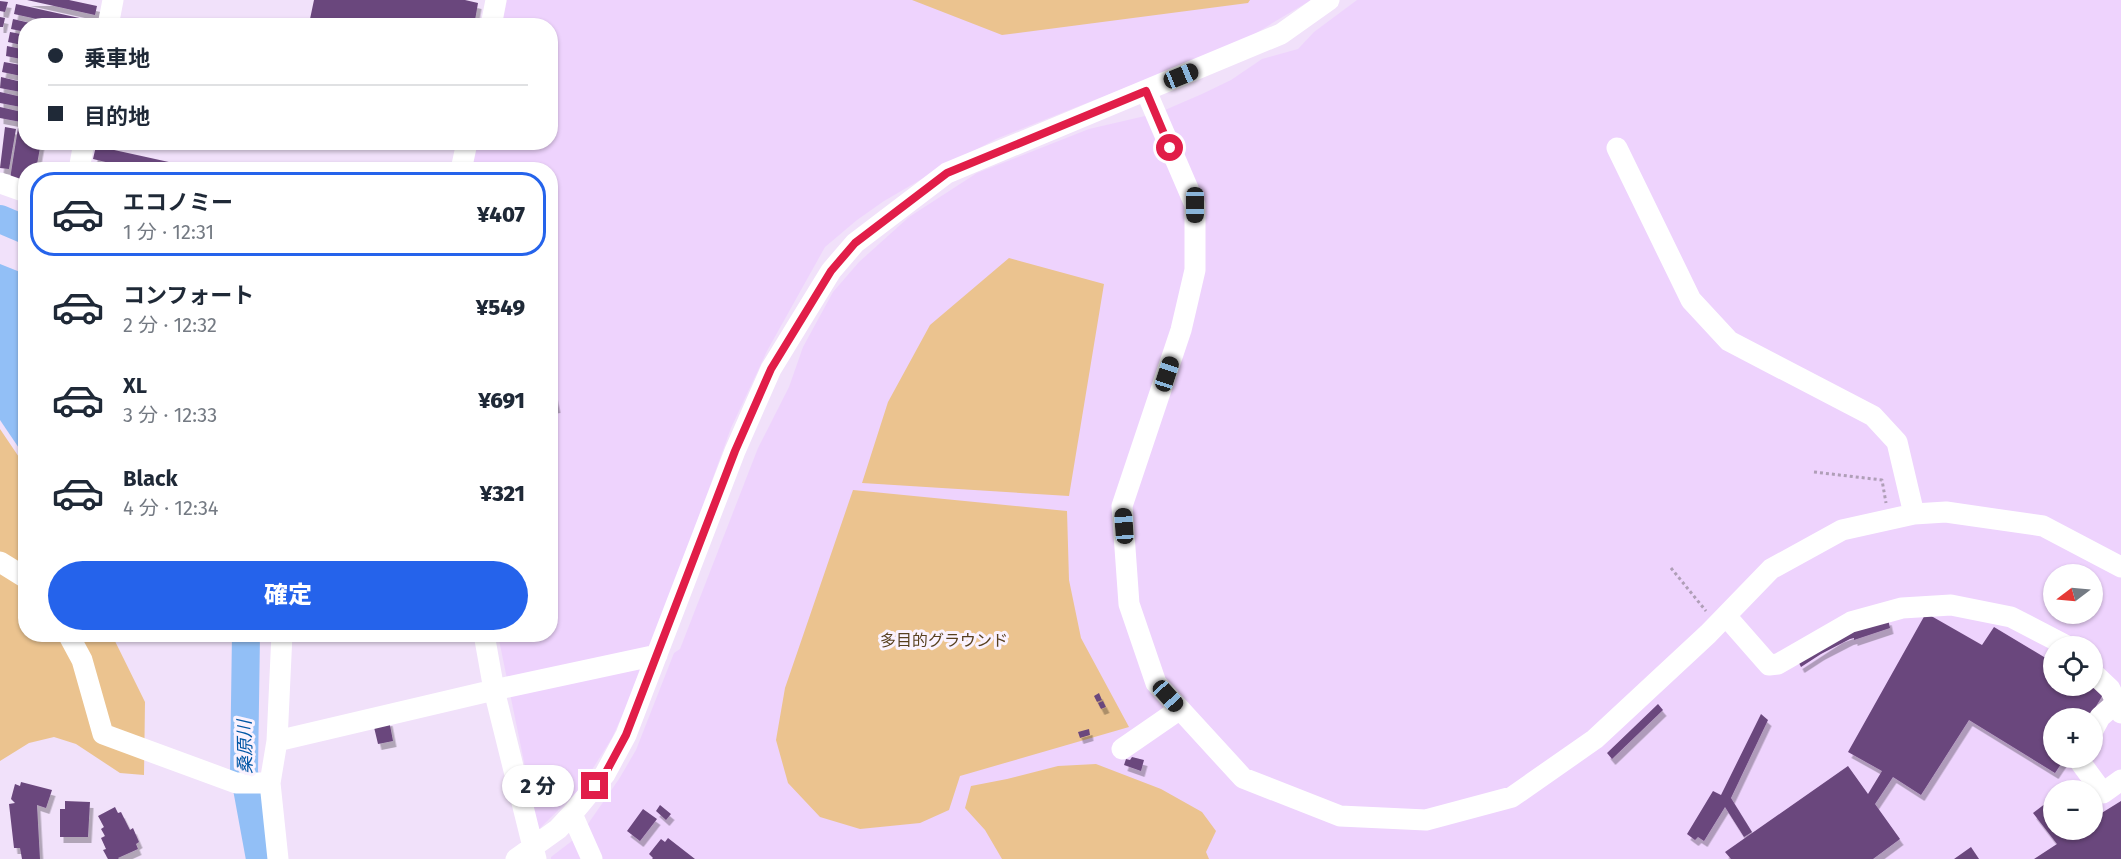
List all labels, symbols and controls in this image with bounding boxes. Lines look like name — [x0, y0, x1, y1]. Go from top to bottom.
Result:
text: 乗車地 — [84, 45, 150, 72]
car — [1161, 61, 1201, 91]
text: 目的地 — [84, 103, 150, 130]
route start — [1156, 134, 1183, 161]
icon: car — [51, 187, 105, 241]
car — [1186, 187, 1204, 223]
text: エコノミー — [123, 189, 233, 216]
text: ¥407 — [477, 201, 525, 228]
text: 1 分 · 12:31 — [123, 220, 214, 244]
icon: car — [51, 280, 105, 334]
text: コンフォート — [123, 282, 254, 309]
text: ¥549 — [476, 294, 525, 321]
text: 2 分 · 12:32 — [123, 313, 217, 337]
car — [1153, 354, 1181, 394]
text: XL — [123, 372, 147, 399]
icon: car — [51, 373, 105, 427]
text: ¥691 — [478, 387, 525, 414]
text: 3 分 · 12:33 — [123, 403, 217, 427]
text: Black — [123, 465, 178, 492]
icon: car — [51, 466, 105, 520]
text: ¥321 — [480, 480, 525, 507]
text: 4 分 · 12:34 — [123, 496, 218, 520]
car — [1114, 507, 1134, 545]
button: 確定 — [48, 561, 528, 630]
north arrow — [2043, 564, 2103, 624]
map controls — [2043, 564, 2103, 840]
park label: 多目的グラウンド — [880, 631, 1008, 650]
button: locate — [2043, 636, 2103, 696]
car — [1149, 677, 1187, 715]
button: + — [2043, 708, 2103, 768]
water label: 桑原川 — [233, 718, 256, 774]
callout: 2 分 — [502, 765, 574, 807]
route end — [581, 772, 608, 799]
text: 2 分 — [520, 774, 556, 798]
button: − — [2043, 780, 2103, 840]

